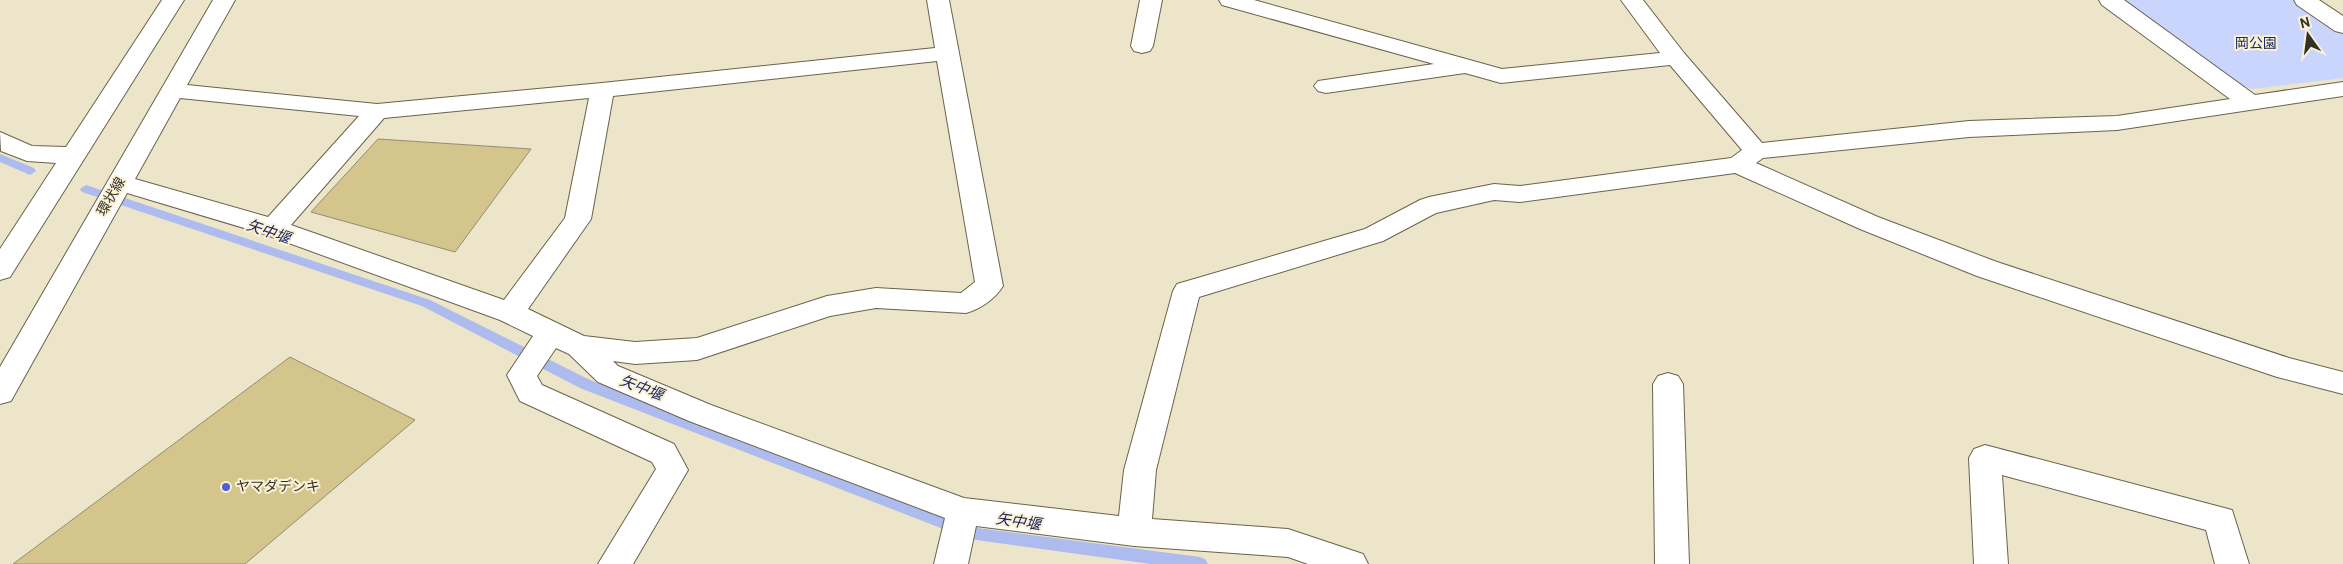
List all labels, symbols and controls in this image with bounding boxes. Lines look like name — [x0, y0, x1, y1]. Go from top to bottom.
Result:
north arrow — [2283, 10, 2333, 60]
text: N — [2298, 14, 2312, 33]
park label: 岡公園 — [2235, 36, 2277, 53]
street label: 環状線 — [93, 174, 130, 219]
water label: 矢中堰 — [244, 217, 295, 250]
water label: 矢中堰 — [617, 372, 668, 407]
place label: ヤマダデンキ — [236, 479, 320, 496]
marker: ヤマダデンキ — [220, 481, 232, 493]
water label: 矢中堰 — [994, 510, 1045, 536]

